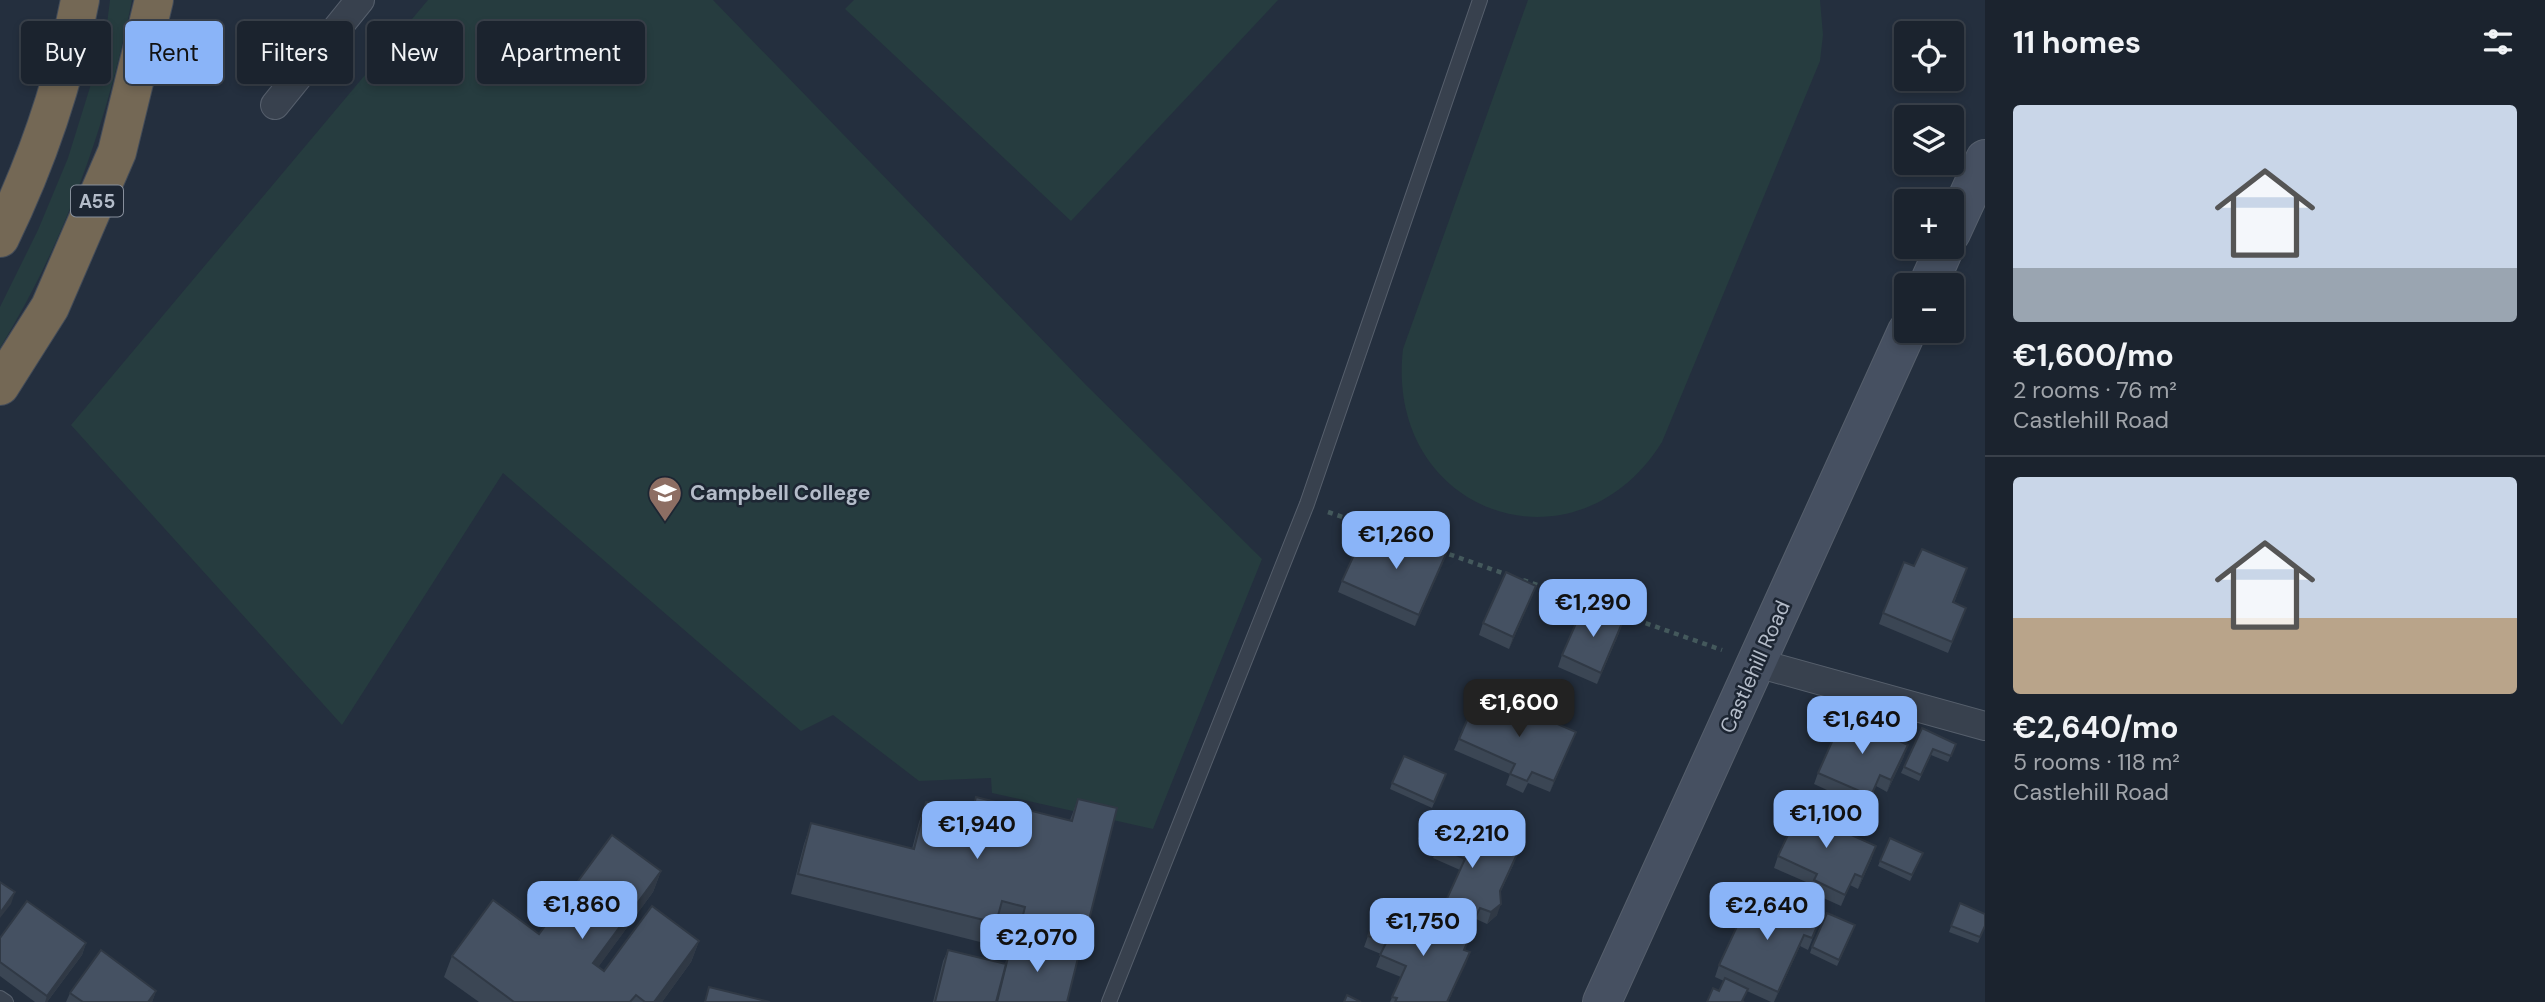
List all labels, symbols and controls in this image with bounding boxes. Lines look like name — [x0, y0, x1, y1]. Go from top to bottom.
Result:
chip: Buy — [21, 21, 111, 84]
chip: Rent — [125, 21, 223, 84]
chip: Filters — [237, 21, 353, 84]
chip: New — [367, 21, 463, 84]
chip: Apartment — [477, 21, 645, 84]
map controls — [1894, 21, 1964, 343]
button: locate — [1894, 21, 1964, 91]
text: 11 homes — [2013, 23, 2141, 62]
icon: filters — [2479, 23, 2517, 61]
button: layers — [1894, 105, 1964, 175]
icon: home — [2202, 150, 2328, 276]
road number: A55 — [71, 186, 123, 216]
button: + — [1894, 189, 1964, 259]
button: − — [1894, 273, 1964, 343]
text: €1,600/mo — [2013, 336, 2174, 375]
text: 2 rooms · 76 m² — [2013, 375, 2177, 405]
text: Castlehill Road — [2013, 405, 2169, 435]
school or university icon: Campbell College — [646, 474, 684, 523]
place label: Campbell College — [690, 479, 871, 507]
pin: €1,260 — [1339, 512, 1453, 571]
text: €1,260 — [1358, 519, 1434, 549]
icon: home — [2202, 522, 2328, 648]
pin: €1,290 — [1536, 580, 1650, 639]
text: €1,290 — [1555, 587, 1631, 617]
street label: Castlehill Road — [1713, 596, 1797, 738]
pin: €1,600 — [1462, 680, 1576, 739]
text: €1,600 — [1479, 687, 1559, 717]
pin: €1,640 — [1805, 696, 1919, 756]
text: €1,640 — [1823, 704, 1901, 734]
text: €2,640/mo — [2013, 708, 2179, 747]
text: 5 rooms · 118 m² — [2013, 747, 2180, 777]
text: Castlehill Road — [2013, 777, 2169, 807]
pin: €1,100 — [1769, 790, 1883, 850]
text: €1,100 — [1790, 798, 1862, 828]
pin: €1,940 — [920, 802, 1034, 861]
text: €1,940 — [938, 809, 1016, 839]
pin: €2,210 — [1415, 810, 1529, 870]
text: €2,210 — [1435, 818, 1509, 848]
pin: €1,860 — [525, 881, 639, 941]
pin: €2,640 — [1710, 883, 1824, 942]
text: €1,860 — [543, 889, 621, 919]
text: €2,640 — [1726, 890, 1808, 920]
pin: €1,750 — [1366, 898, 1480, 958]
text: €1,750 — [1386, 906, 1460, 936]
pin: €2,070 — [980, 914, 1094, 974]
text: €2,070 — [996, 922, 1078, 952]

